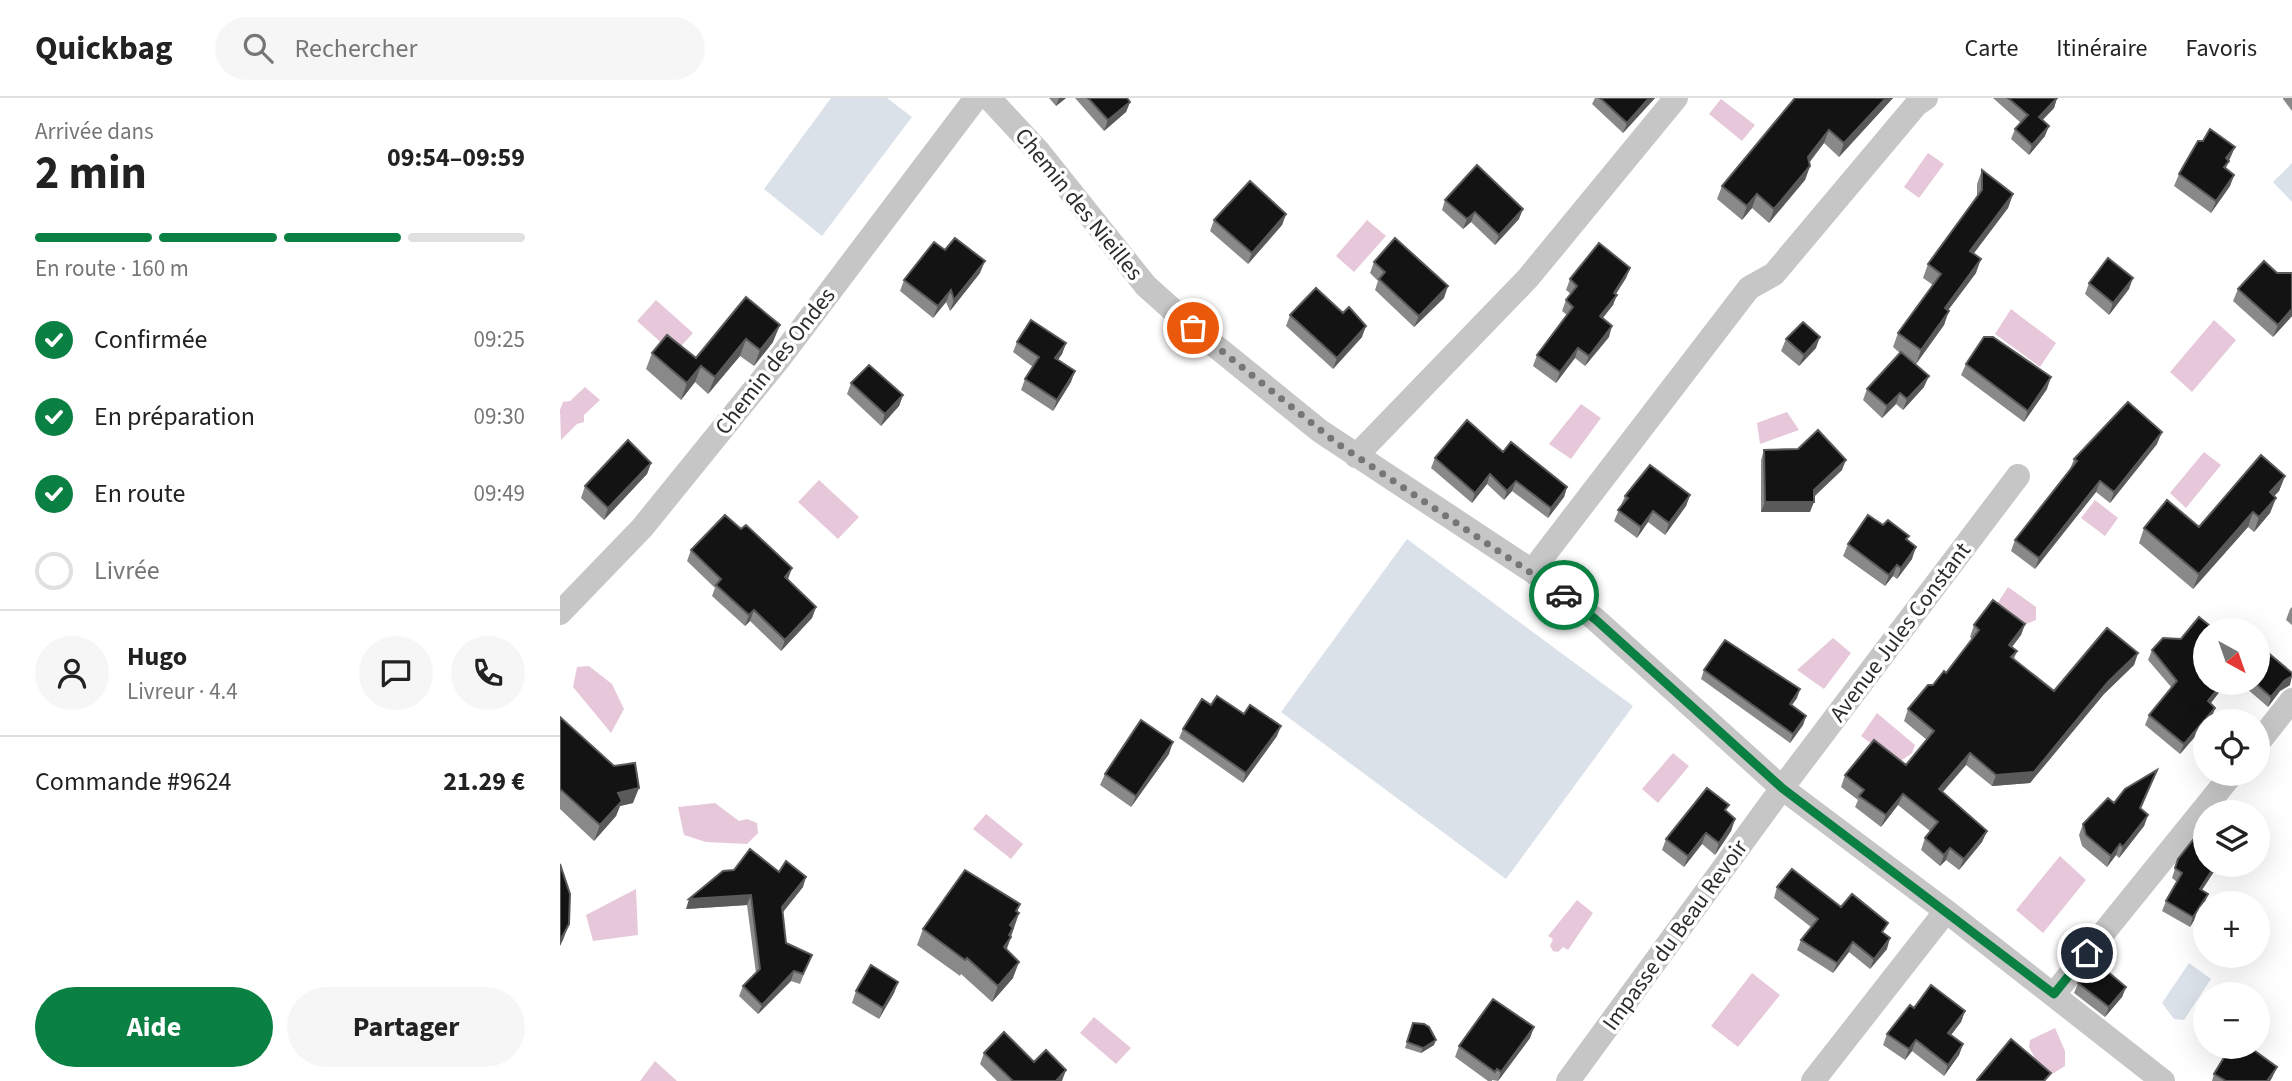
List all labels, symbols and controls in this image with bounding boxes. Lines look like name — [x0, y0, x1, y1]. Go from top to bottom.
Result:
search box — [215, 17, 705, 80]
text: Quickbag — [35, 25, 173, 72]
icon: search — [239, 29, 277, 67]
text: Rechercher — [295, 30, 418, 67]
text: Carte — [1964, 31, 2018, 66]
text: Itinéraire — [2056, 31, 2147, 66]
text: Favoris — [2185, 31, 2257, 66]
text: Arrivée dans — [35, 115, 154, 148]
street label: Chemin des Nieilles — [1007, 121, 1151, 287]
text: 09:54–09:59 — [387, 139, 525, 176]
text: 2 min — [35, 141, 147, 206]
text: En route · 160 m — [35, 252, 189, 285]
street label: Chemin des Ondes — [707, 280, 843, 442]
pin — [1163, 298, 1223, 358]
icon: bag — [1174, 309, 1212, 347]
icon: check — [35, 321, 73, 359]
text: Confirmée — [94, 321, 208, 358]
text: 09:25 — [474, 323, 525, 356]
icon: check — [35, 398, 73, 436]
text: En préparation — [94, 398, 255, 435]
text: 09:30 — [474, 400, 525, 433]
icon: check — [35, 475, 73, 513]
text: En route — [94, 475, 185, 512]
text: 09:49 — [474, 477, 525, 510]
street label: Avenue Jules Constant — [1821, 535, 1979, 729]
text: Livrée — [94, 552, 160, 589]
courier — [1529, 560, 1599, 630]
icon: car — [1545, 576, 1583, 614]
north arrow — [2193, 618, 2270, 695]
map controls — [2193, 618, 2270, 1059]
button: person — [35, 636, 109, 710]
button: chat — [359, 636, 433, 710]
button: phone — [451, 636, 525, 710]
text: Hugo — [127, 638, 187, 675]
text: Livreur · 4.4 — [127, 675, 238, 708]
button: locate — [2193, 709, 2270, 786]
text: Commande #9624 — [35, 763, 232, 800]
text: 21.29 € — [443, 763, 525, 800]
button: layers — [2193, 800, 2270, 877]
street label: Impasse du Beau Revoir — [1594, 832, 1756, 1037]
button: + — [2193, 891, 2270, 968]
pin — [2057, 923, 2117, 983]
icon: home — [2068, 934, 2106, 972]
button: − — [2193, 982, 2270, 1059]
button: Aide — [35, 987, 273, 1067]
button: Partager — [287, 987, 525, 1067]

